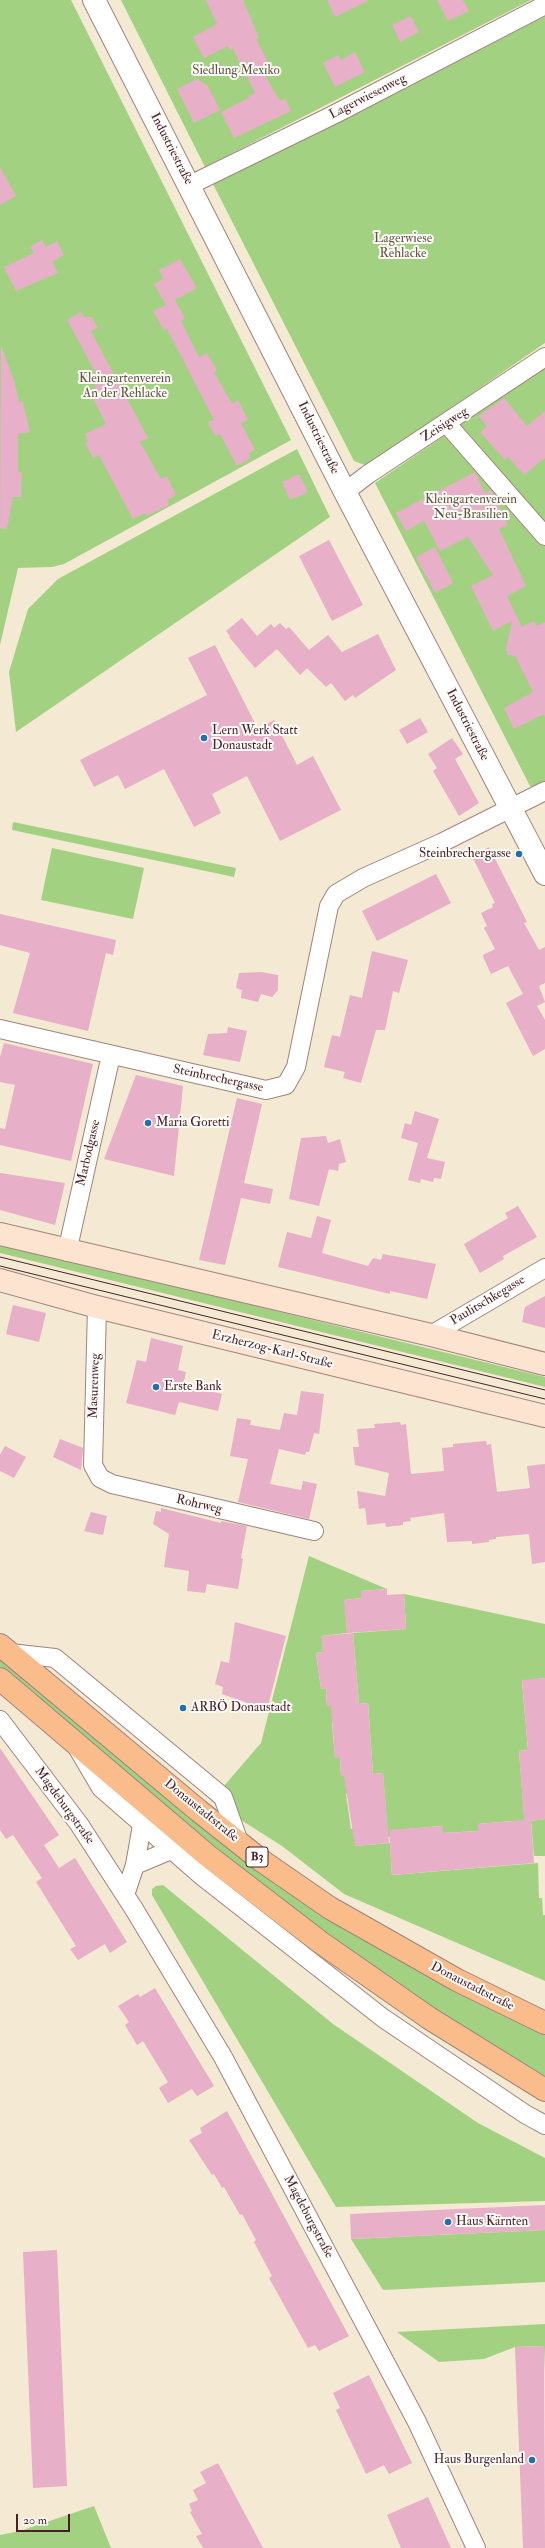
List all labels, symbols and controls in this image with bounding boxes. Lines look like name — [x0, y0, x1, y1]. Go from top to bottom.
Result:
park label: Siedlung Mexiko — [192, 63, 280, 79]
street label: Lagerwiesenweg — [327, 71, 409, 123]
street label: Industriestraße — [146, 110, 196, 188]
park label: Lagerwiese Rehlacke — [374, 231, 432, 262]
park label: Kleingartenverein An der Rehlacke — [79, 371, 171, 402]
street label: Industriestraße — [294, 399, 342, 477]
street label: Zeisigweg — [419, 404, 471, 446]
park label: Kleingartenverein Neu-Brasilien — [425, 492, 517, 523]
street label: Industriestraße — [442, 686, 492, 764]
place label: Lern Werk Statt Donaustadt — [212, 723, 298, 754]
marker: Lern Werk Statt Donaustadt — [199, 733, 209, 743]
place label: Steinbrechergasse — [419, 846, 511, 862]
marker: Steinbrechergasse — [514, 849, 524, 859]
street label: Steinbrechergasse — [171, 1062, 265, 1096]
place label: Maria Goretti — [156, 1115, 230, 1131]
street label: Marbodgasse — [74, 1118, 104, 1188]
marker: Maria Goretti — [143, 1118, 153, 1128]
street label: Paulitschkegasse — [448, 1273, 528, 1329]
street label: Erzherzog-Karl-Straße — [210, 1327, 334, 1373]
street label: Masurenweg — [86, 1353, 104, 1419]
place label: Erste Bank — [164, 1379, 222, 1395]
marker: Erste Bank — [151, 1382, 161, 1392]
street label: Rohrweg — [174, 1492, 224, 1518]
place label: ARBÖ Donaustadt — [191, 1700, 291, 1716]
marker: ARBÖ Donaustadt — [178, 1703, 188, 1713]
street label: Magdeburgstraße — [31, 1764, 97, 1848]
street label: Donaustadtstraße — [161, 1776, 241, 1846]
road number: B3 — [246, 1847, 268, 1867]
street label: Donaustadtstraße — [428, 1959, 516, 2015]
street label: Magdeburgstraße — [280, 2173, 336, 2261]
place label: Haus Kärnten — [456, 2214, 528, 2230]
marker: Haus Kärnten — [443, 2217, 453, 2227]
place label: Haus Burgenland — [434, 2452, 524, 2468]
marker: Haus Burgenland — [527, 2455, 537, 2465]
scale bar — [18, 2506, 72, 2532]
text: 20 m — [23, 2513, 47, 2528]

